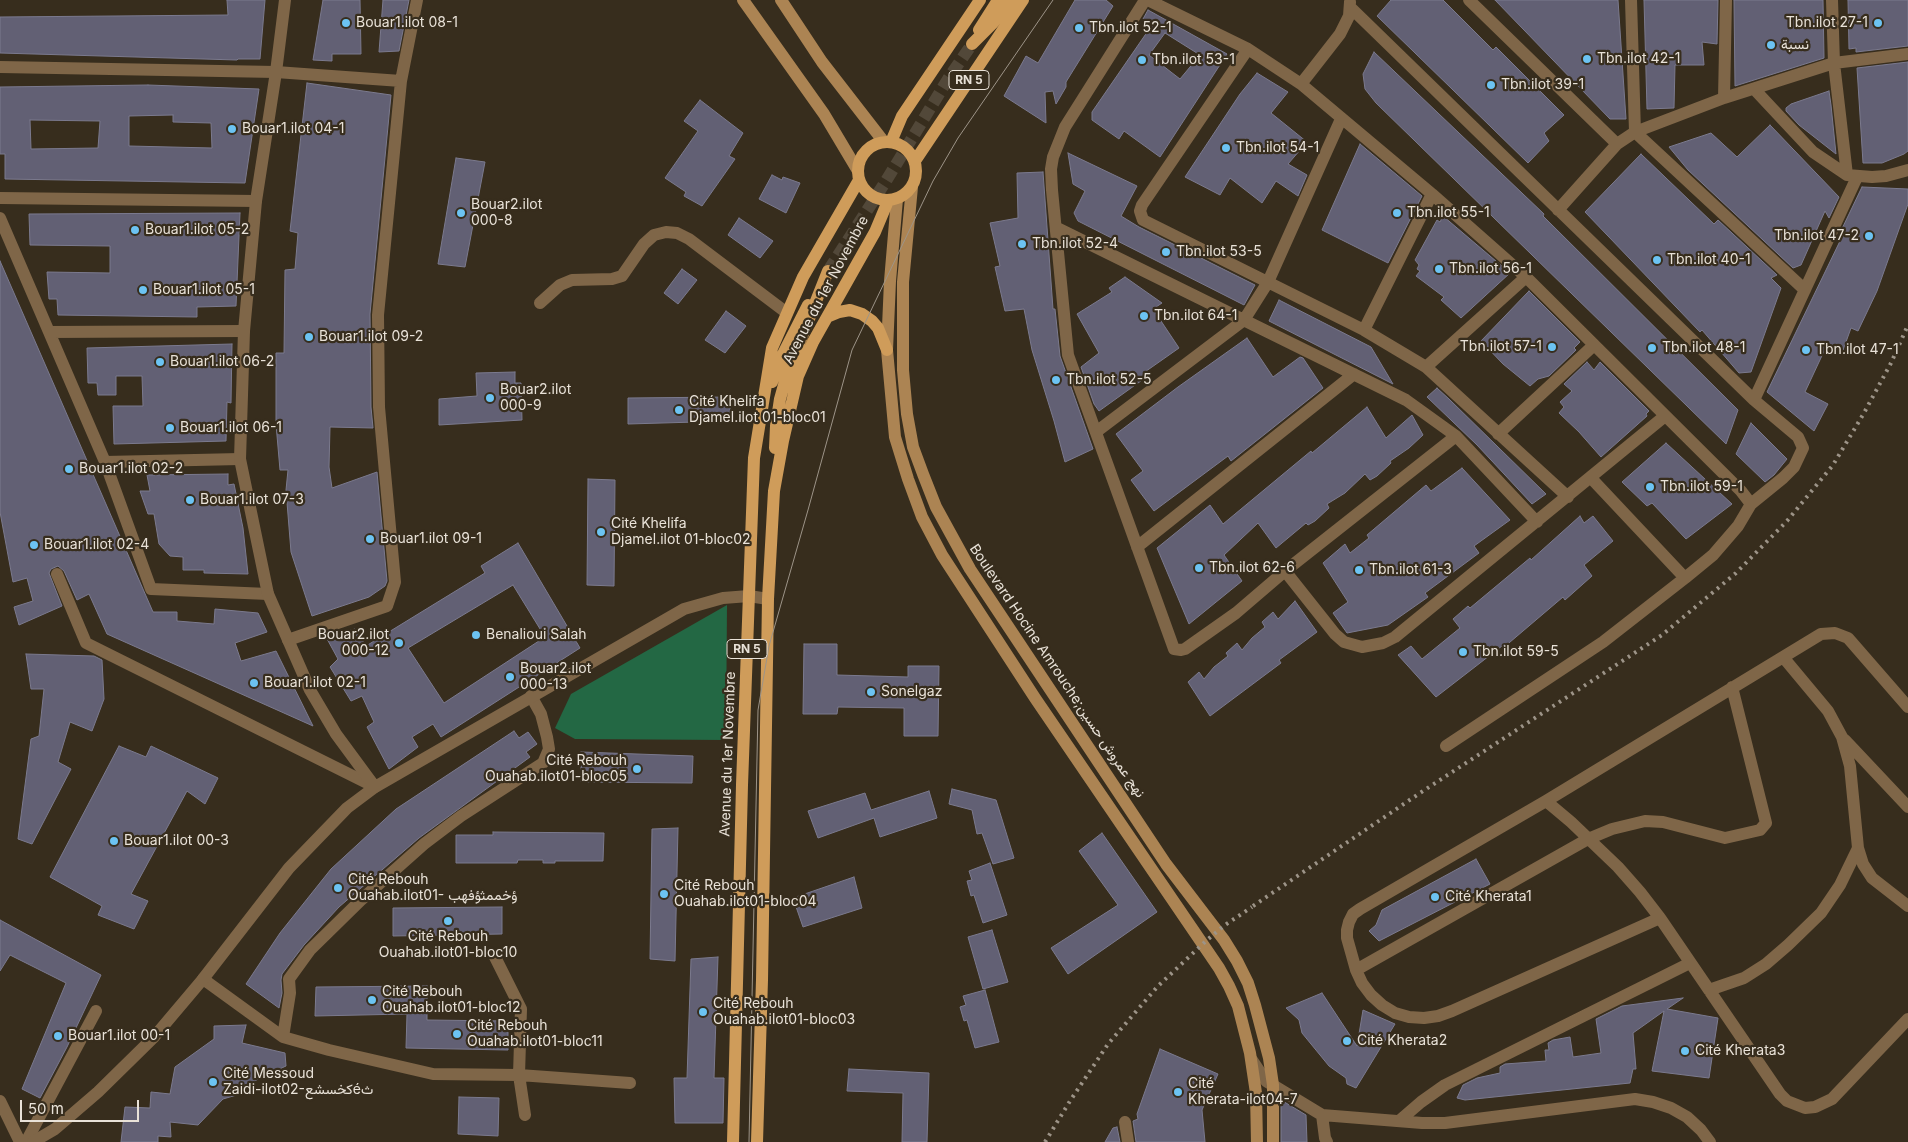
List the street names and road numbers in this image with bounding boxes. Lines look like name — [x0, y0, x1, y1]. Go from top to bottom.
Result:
road number: RN 5 — [949, 70, 989, 90]
street label: Avenue du 1er Novembre — [780, 213, 872, 367]
street label: Boulevard Hocine Amrouche;نهج عمروش حسين — [966, 541, 1148, 801]
road number: RN 5 — [727, 640, 767, 659]
street label: Avenue du 1er Novembre — [717, 671, 739, 837]

